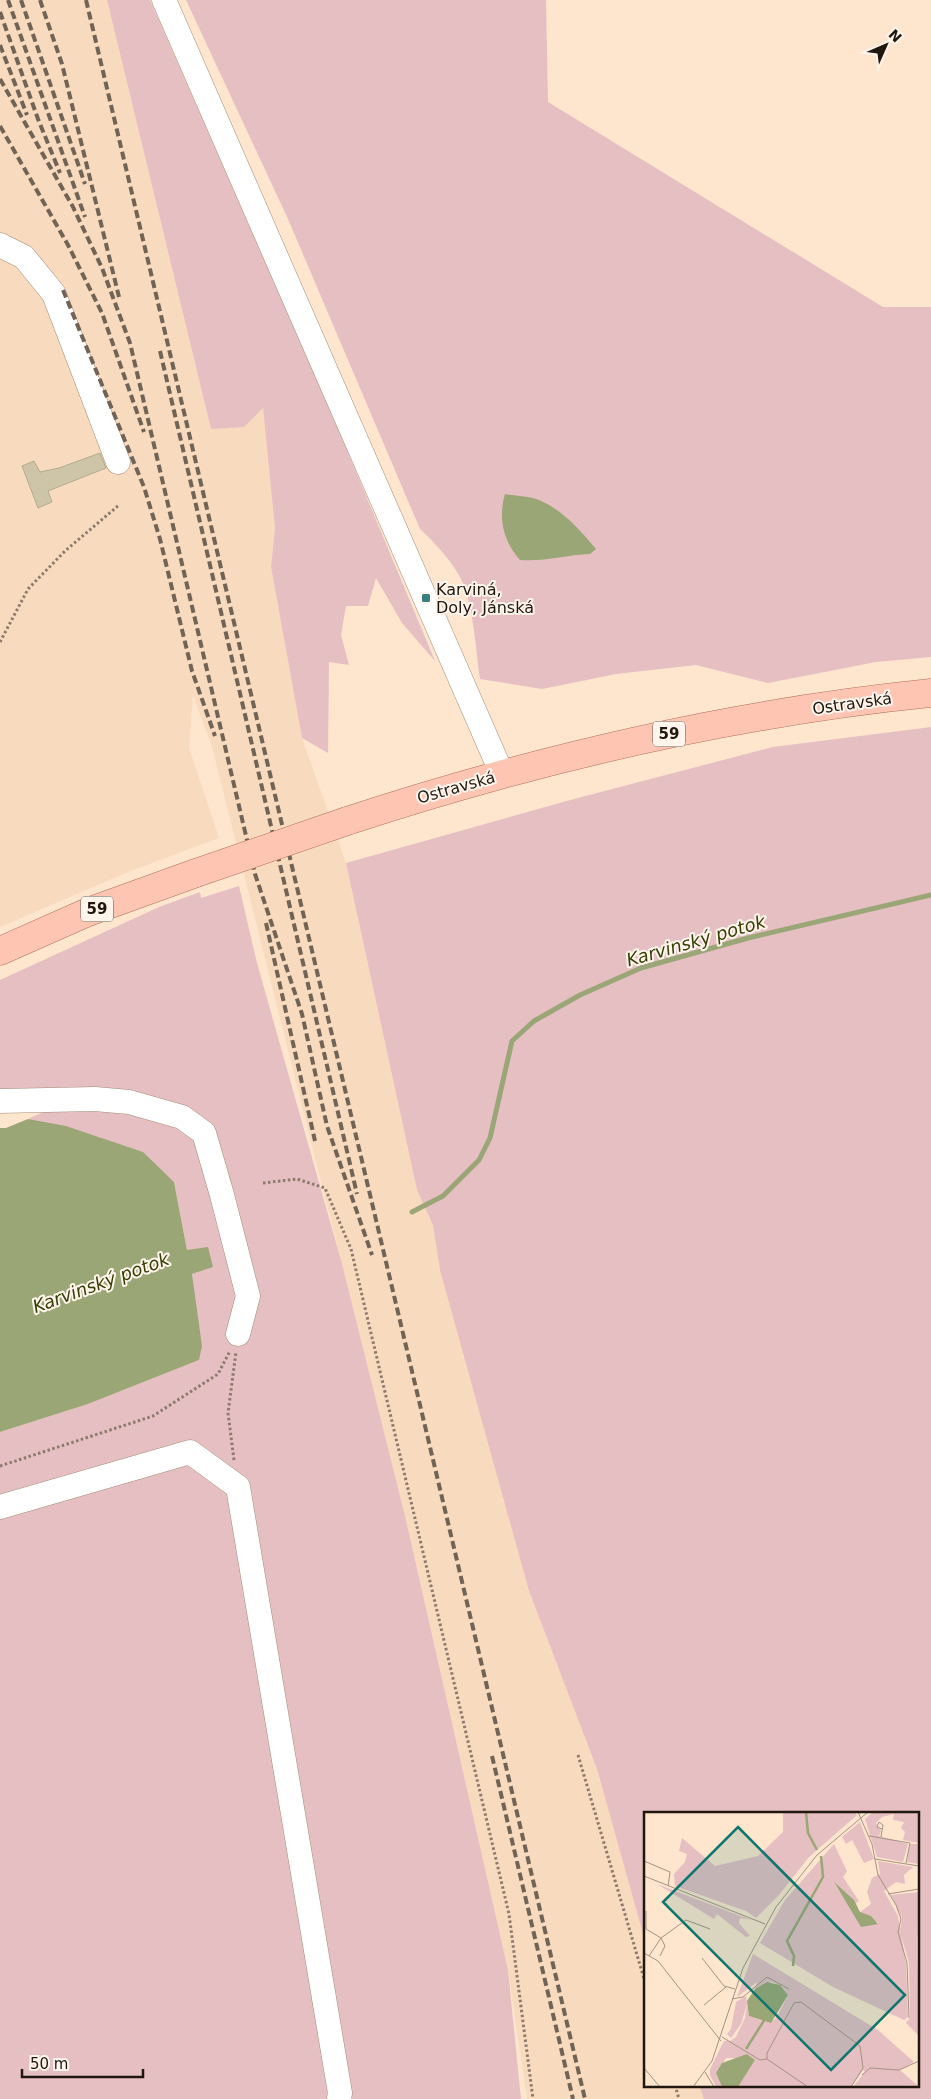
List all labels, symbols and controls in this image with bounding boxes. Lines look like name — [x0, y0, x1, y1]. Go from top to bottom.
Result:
north arrow — [861, 20, 911, 70]
text: N — [885, 26, 905, 46]
place label: Karviná, Doly, Jánská — [436, 580, 534, 617]
marker: Karviná, Doly, Jánská — [420, 592, 432, 604]
street label: Ostravská — [811, 689, 893, 718]
road number: 59 — [653, 722, 685, 746]
street label: Ostravská — [415, 767, 497, 808]
road number: 59 — [81, 896, 113, 922]
water label: Karvinský potok — [624, 910, 769, 970]
water label: Karvinský potok — [30, 1248, 173, 1317]
inset map — [644, 1812, 918, 2086]
scale bar — [22, 2046, 144, 2078]
text: 50 m — [30, 2055, 68, 2073]

